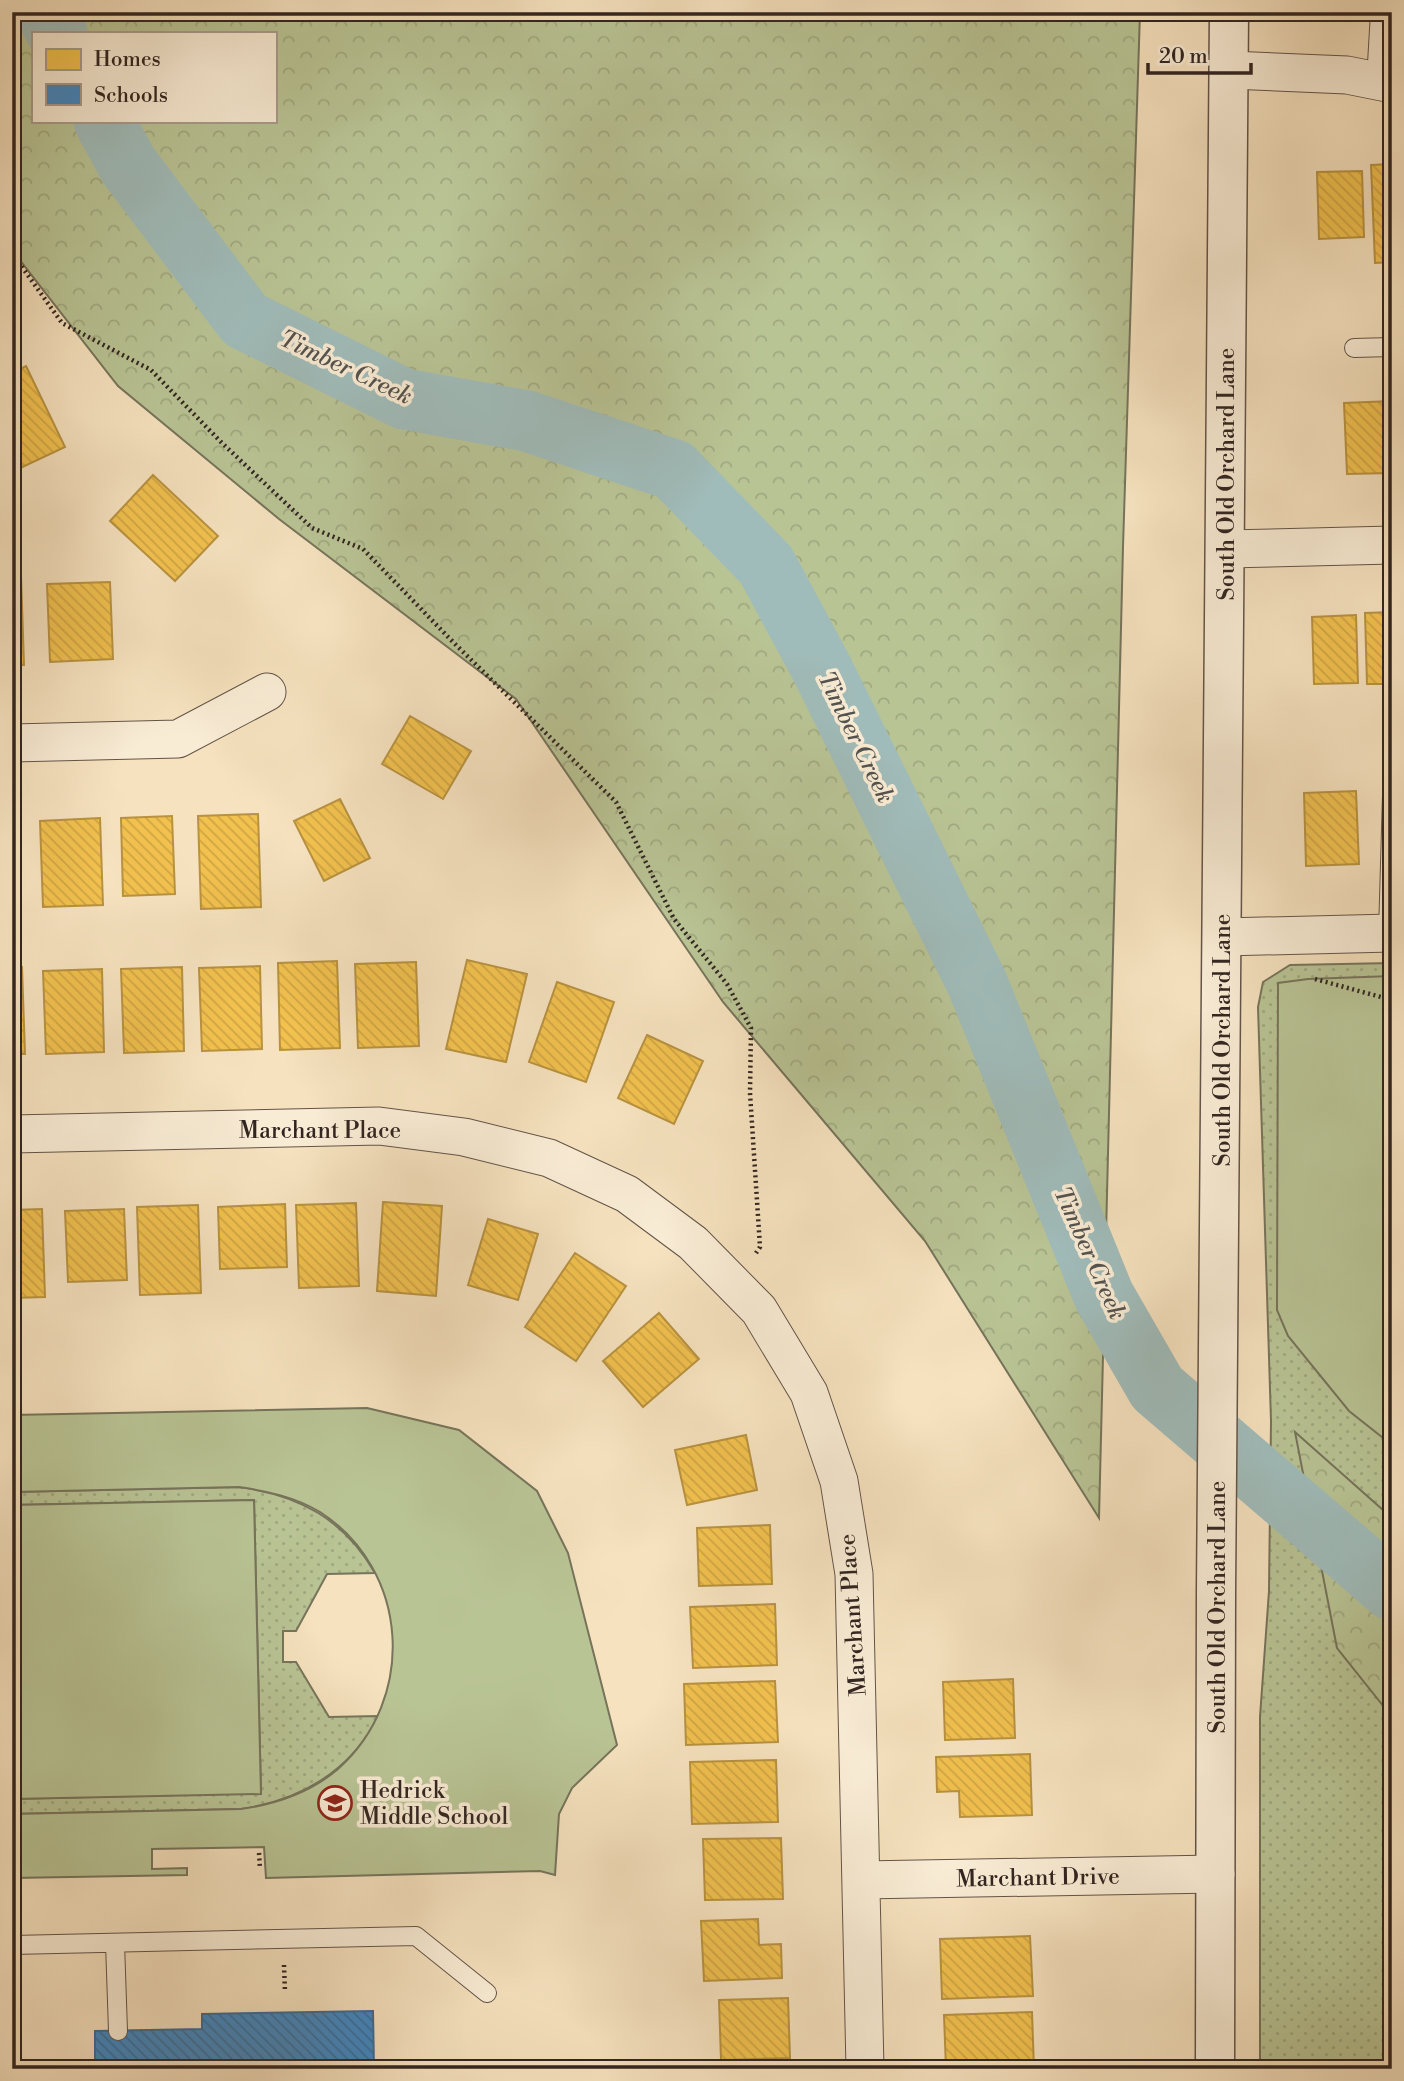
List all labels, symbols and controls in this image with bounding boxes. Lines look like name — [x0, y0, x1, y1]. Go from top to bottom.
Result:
legend — [32, 32, 276, 122]
scale bar — [1148, 32, 1252, 76]
text: 20 m — [1159, 44, 1208, 70]
text: Homes — [94, 47, 161, 73]
text: Schools — [94, 83, 168, 109]
water label: Timber Creek — [274, 324, 417, 412]
street label: South Old Orchard Lane — [1213, 348, 1241, 600]
water label: Timber Creek — [810, 667, 900, 808]
street label: South Old Orchard Lane — [1209, 914, 1237, 1166]
street label: Marchant Place — [239, 1117, 401, 1145]
water label: Timber Creek — [1046, 1182, 1132, 1325]
street label: South Old Orchard Lane — [1204, 1481, 1232, 1733]
street label: Marchant Place — [833, 1533, 873, 1697]
place label: Hedrick Middle School — [360, 1777, 508, 1831]
school or university icon: Hedrick Middle School — [316, 1784, 354, 1822]
street label: Marchant Drive — [956, 1863, 1120, 1893]

